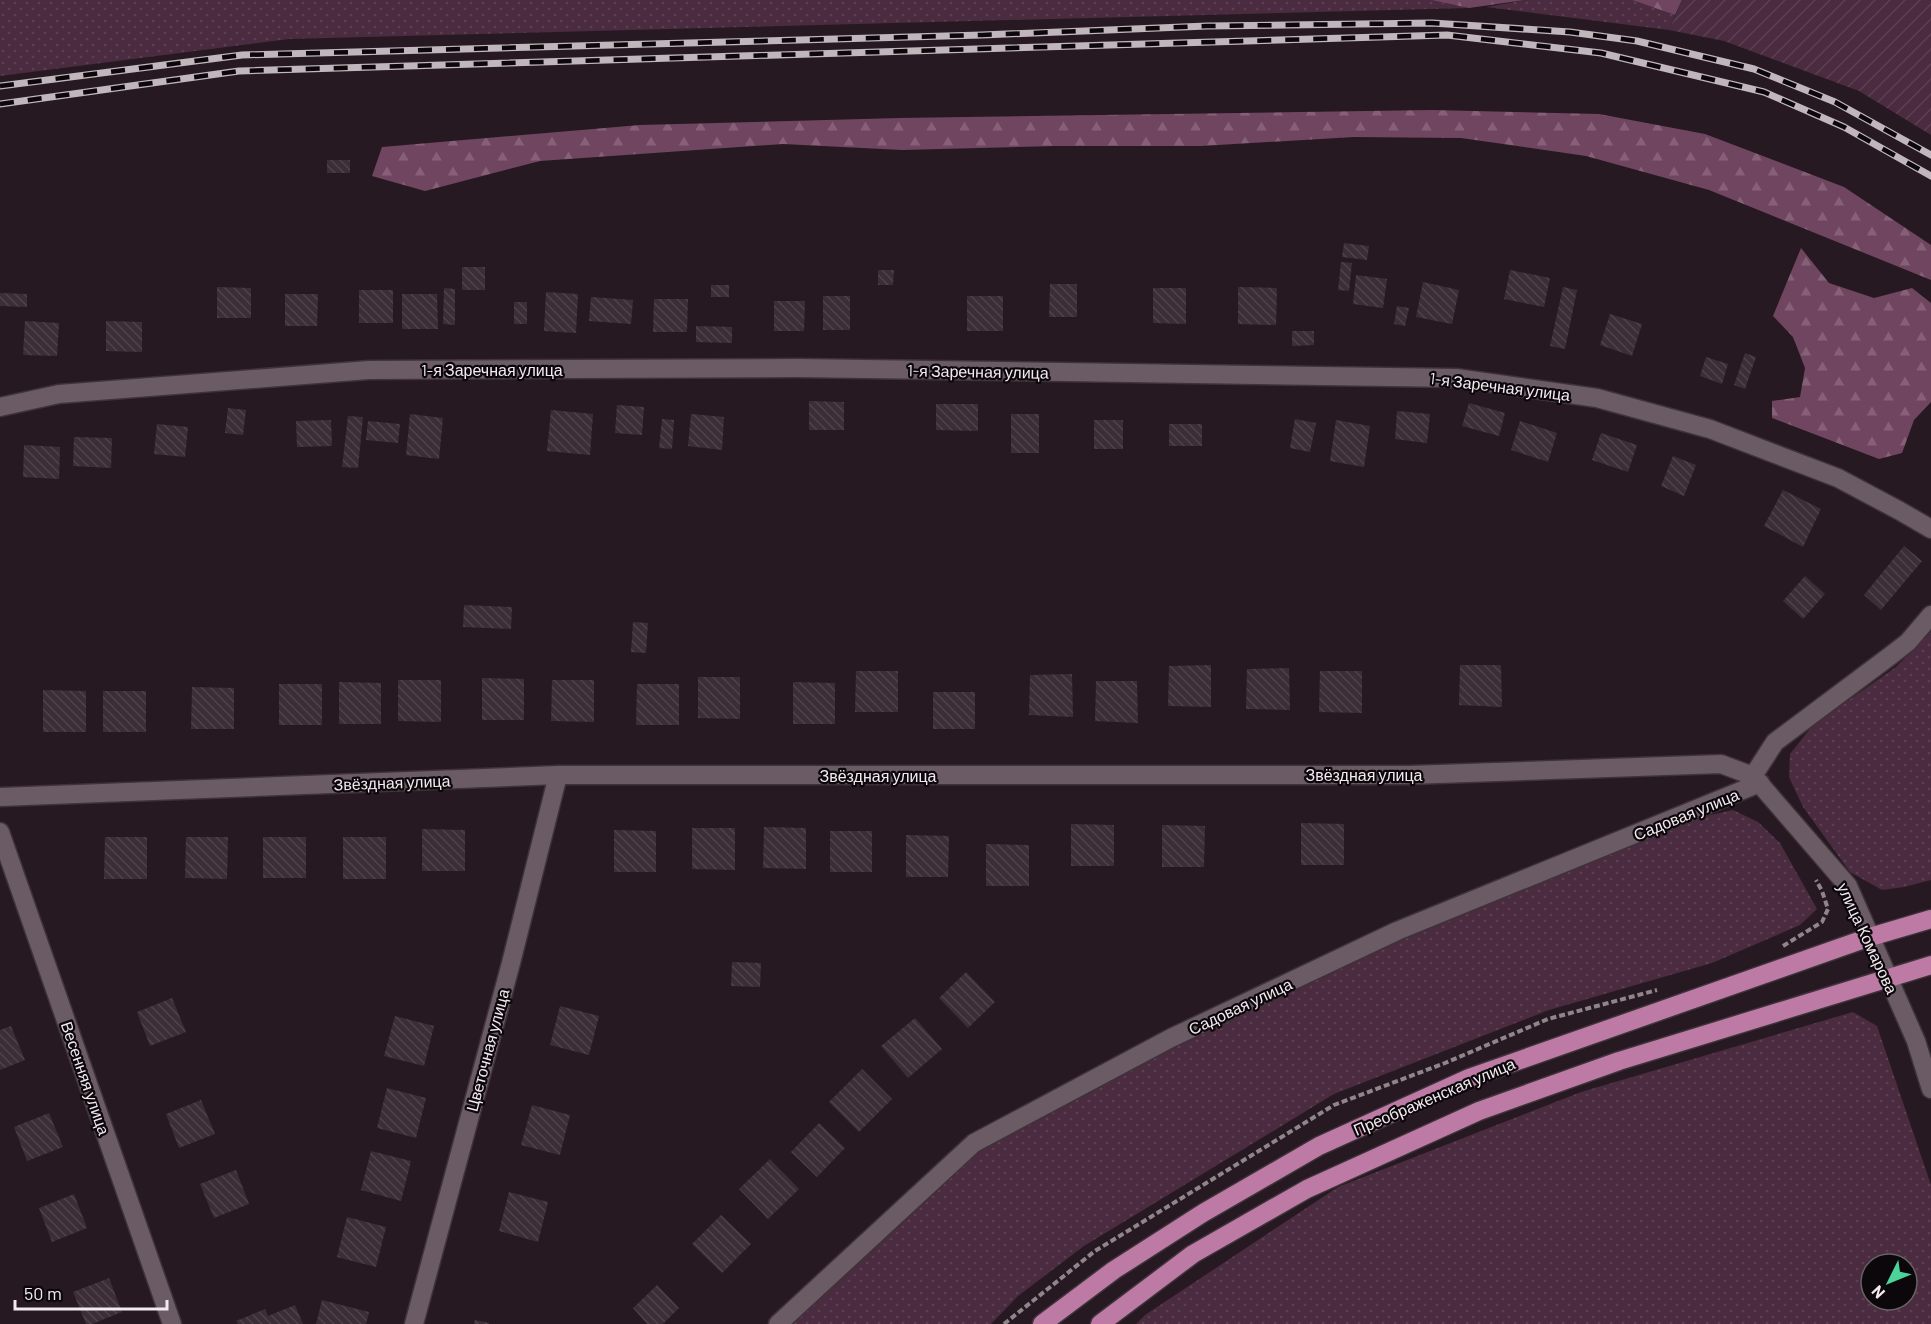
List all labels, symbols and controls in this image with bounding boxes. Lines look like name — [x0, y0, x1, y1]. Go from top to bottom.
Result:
street label: 1-я Заречная улица — [421, 360, 563, 379]
street label: 1-я Заречная улица — [907, 360, 1049, 382]
street label: 1-я Заречная улица — [1429, 368, 1571, 404]
street label: Звёздная улица — [1306, 765, 1423, 784]
street label: Звёздная улица — [820, 766, 937, 785]
street label: Звёздная улица — [333, 770, 451, 794]
street label: Садовая улица — [1631, 784, 1742, 844]
street label: улица Комарова — [1834, 879, 1902, 997]
street label: Садовая улица — [1185, 974, 1295, 1038]
street label: Цветочная улица — [461, 987, 513, 1113]
street label: Весенняя улица — [58, 1019, 114, 1137]
street label: Преображенская улица — [1350, 1053, 1518, 1139]
north arrow — [1859, 1252, 1919, 1312]
scale bar — [15, 1273, 166, 1311]
text: 50 m — [24, 1282, 62, 1304]
text: N — [1867, 1282, 1888, 1303]

